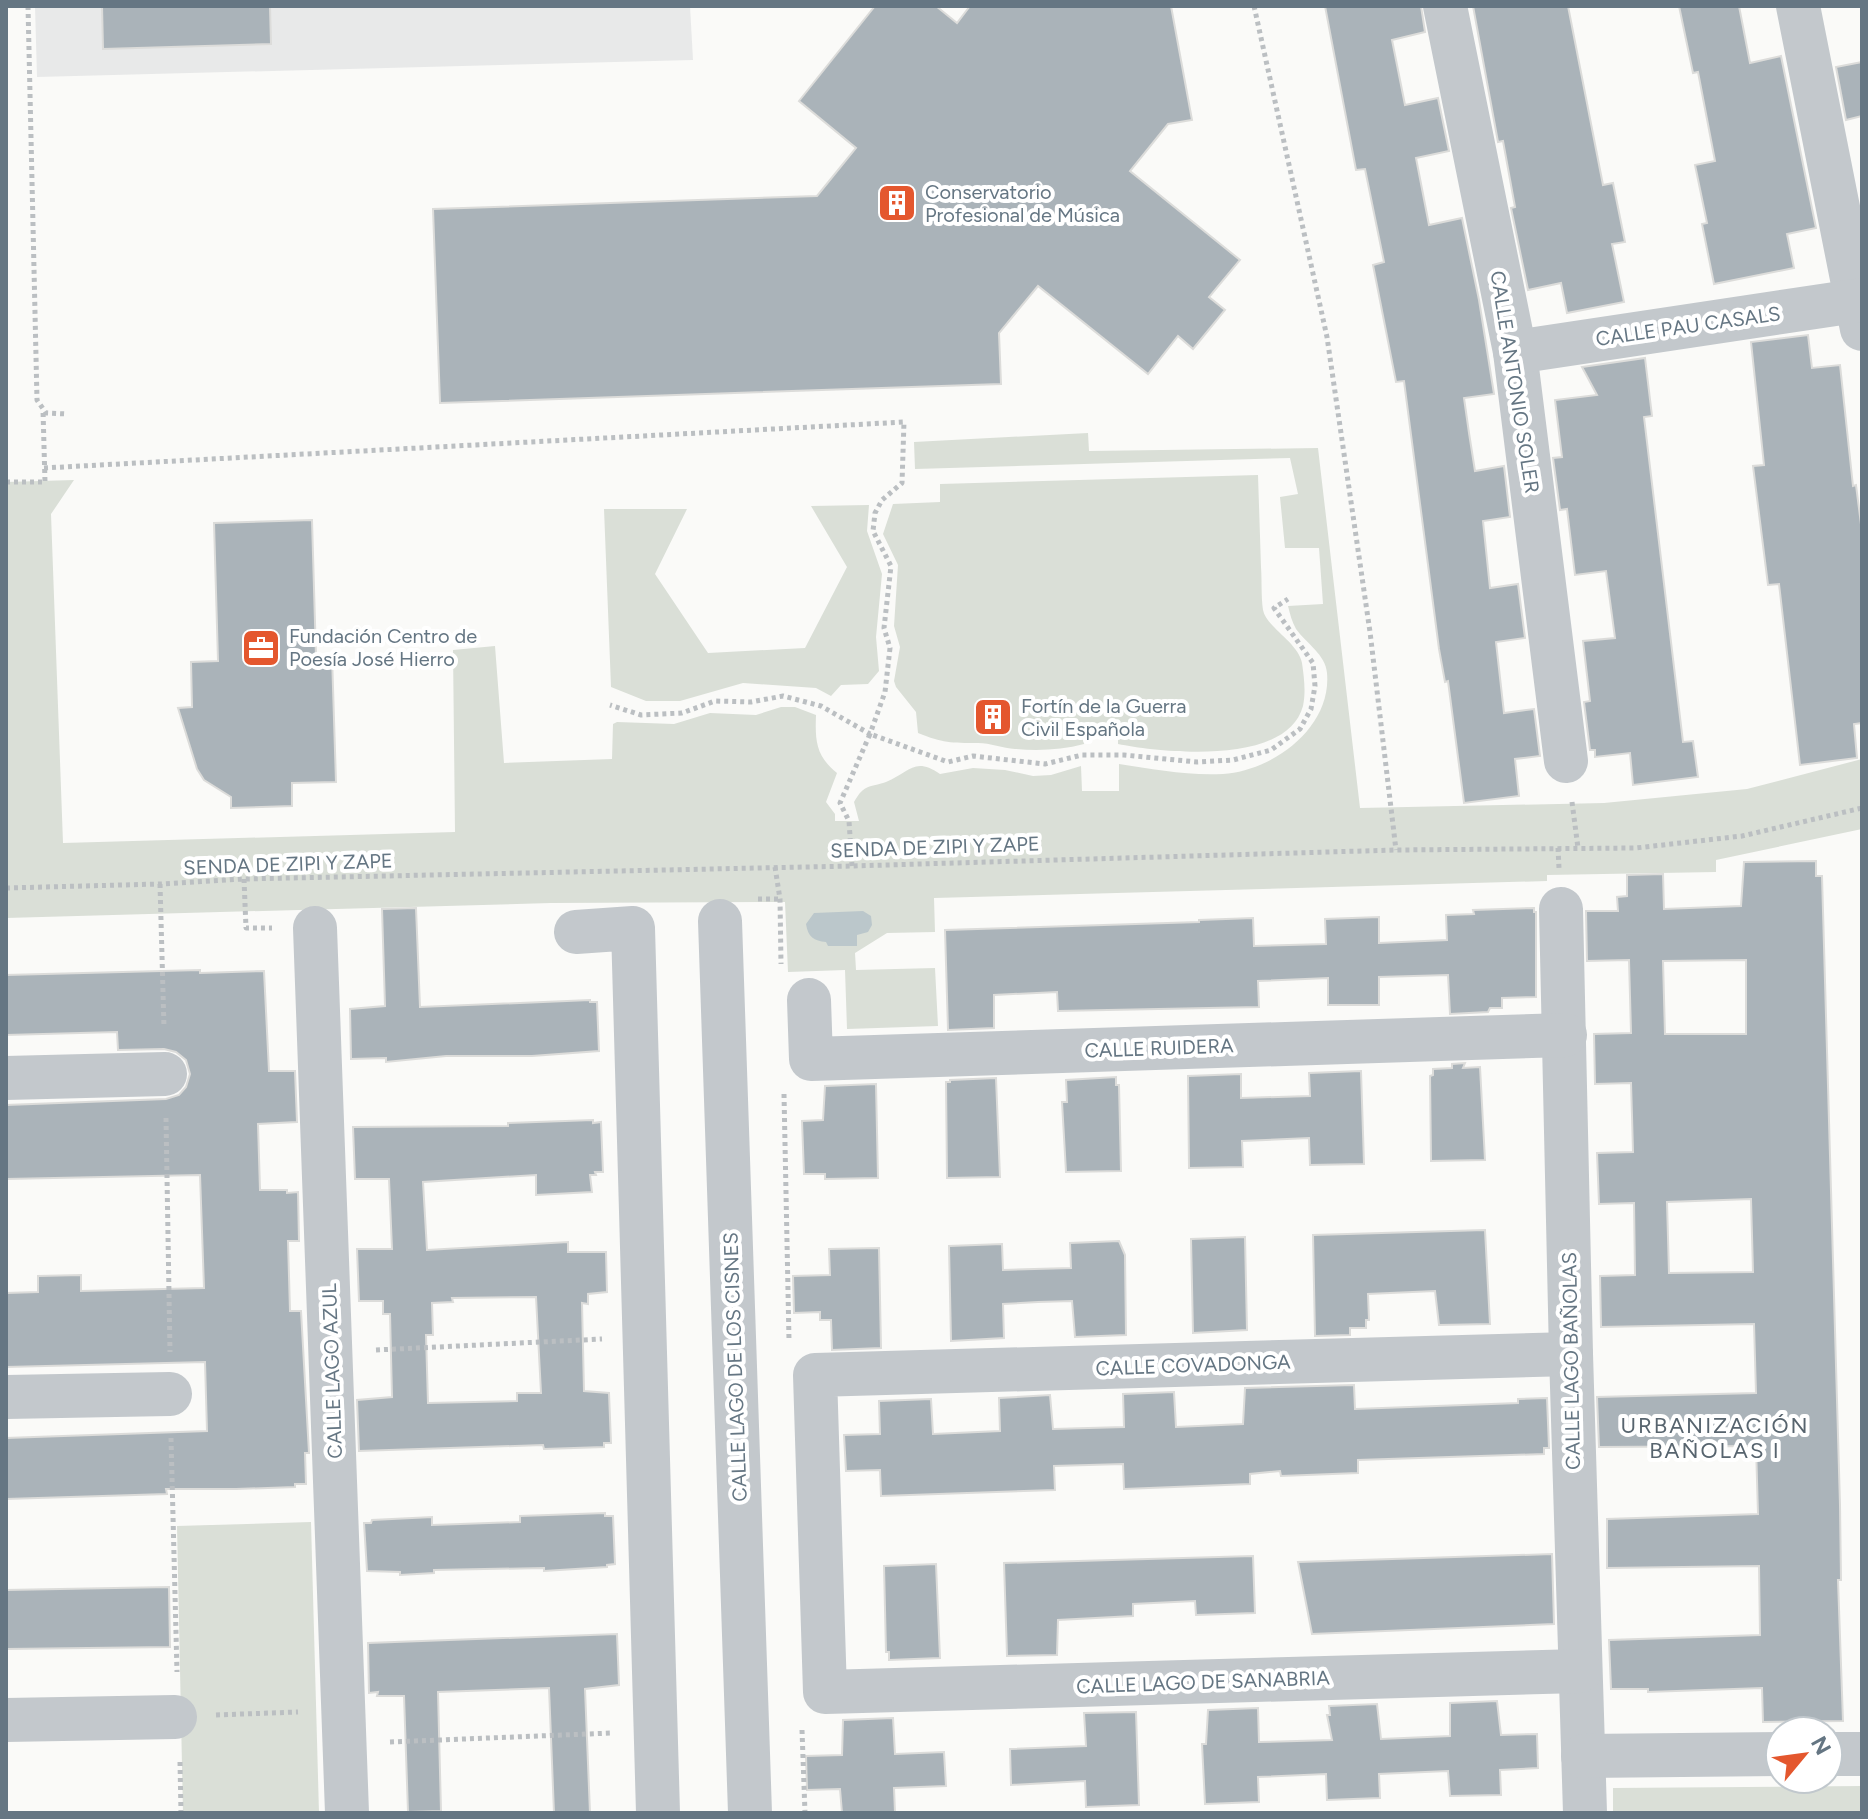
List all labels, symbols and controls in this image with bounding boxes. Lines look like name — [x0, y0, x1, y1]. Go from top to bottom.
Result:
place label: Conservatorio Profesional de Música — [925, 180, 1120, 227]
building icon: Conservatorio Profesional de Música — [876, 182, 918, 224]
street label: CALLE ANTONIO SOLER — [1486, 269, 1544, 495]
street label: CALLE PAU CASALS — [1594, 301, 1782, 351]
place label: Fundación Centro de Poesía José Hierro — [289, 624, 477, 671]
office icon: Fundación Centro de Poesía José Hierro — [240, 627, 282, 669]
place label: Fortín de la Guerra Civil Española — [1021, 694, 1187, 741]
building icon: Fortín de la Guerra Civil Española — [972, 696, 1014, 738]
street label: SENDA DE ZIPI Y ZAPE — [830, 831, 1040, 863]
street label: SENDA DE ZIPI Y ZAPE — [183, 848, 393, 880]
street label: CALLE RUIDERA — [1084, 1033, 1234, 1063]
street label: CALLE LAGO DE LOS CISNES — [718, 1232, 752, 1502]
street label: CALLE LAGO BAÑOLAS — [1557, 1252, 1585, 1470]
street label: CALLE LAGO AZUL — [317, 1282, 347, 1459]
street label: CALLE COVADONGA — [1095, 1350, 1291, 1380]
district label: URBANIZACIÓN BAÑOLAS I — [1620, 1412, 1810, 1464]
street label: CALLE LAGO DE SANABRIA — [1076, 1666, 1331, 1698]
north arrow — [1764, 1715, 1844, 1795]
text: N — [1805, 1732, 1837, 1760]

